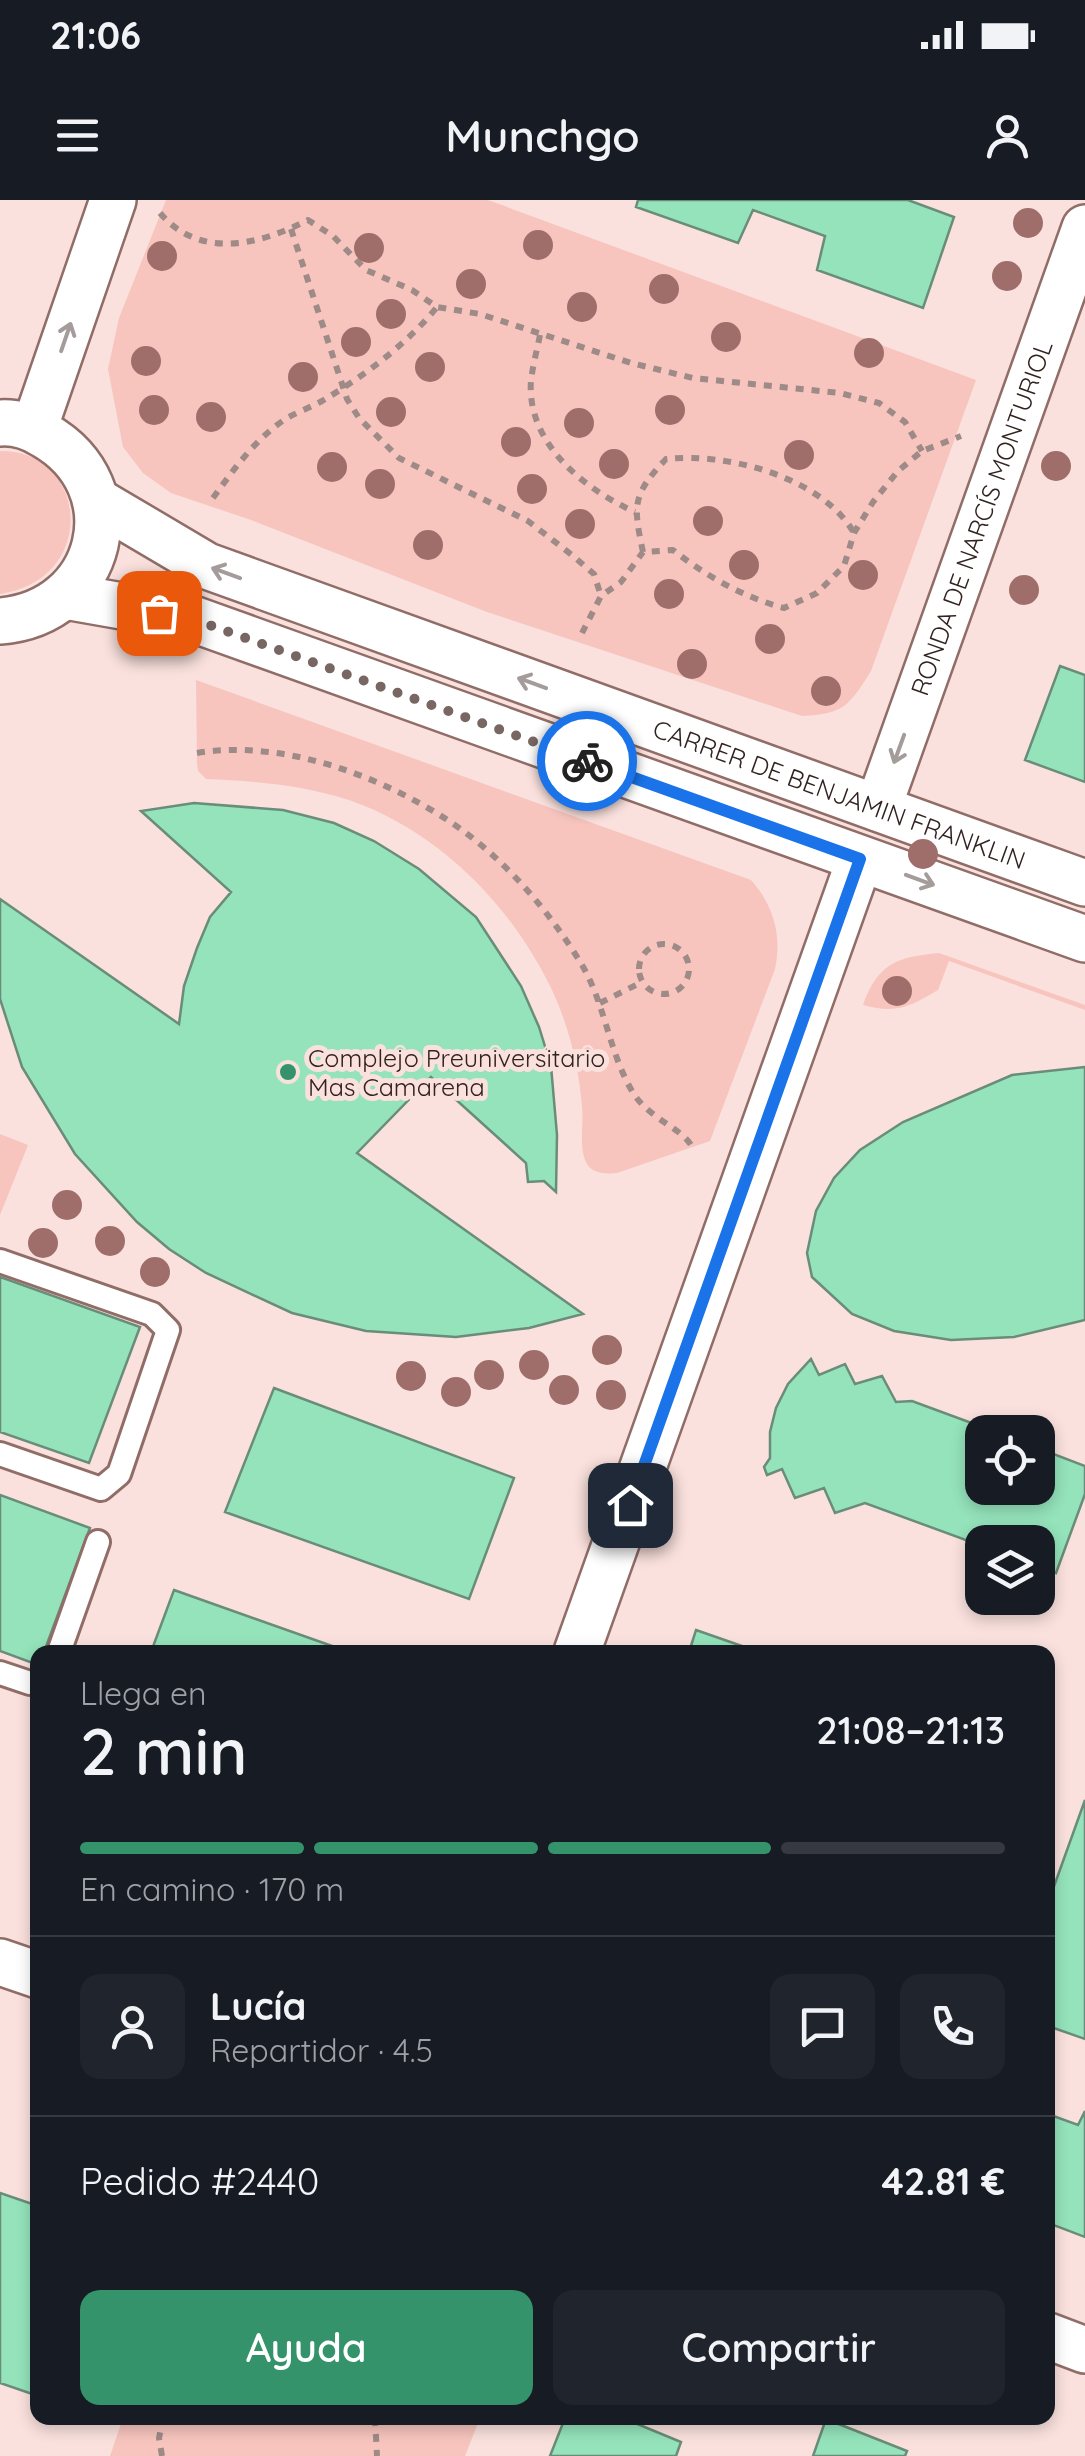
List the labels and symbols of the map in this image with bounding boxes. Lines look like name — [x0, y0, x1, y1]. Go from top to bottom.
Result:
one-way arrow — [58, 322, 76, 353]
street label: RONDA DE NARCÍS MONTURIOL — [903, 336, 1059, 699]
one-way arrow — [212, 563, 243, 581]
pin — [117, 571, 202, 656]
one-way arrow — [518, 673, 549, 691]
courier — [537, 711, 637, 811]
street label: CARRER DE BENJAMIN FRANKLIN — [649, 712, 1030, 875]
one-way arrow — [889, 732, 907, 763]
one-way arrow — [904, 872, 935, 890]
place label: Complejo Preuniversitario Mas Camarena — [308, 1042, 605, 1102]
marker: Complejo Preuniversitario Mas Camarena — [277, 1061, 299, 1083]
pin — [588, 1463, 673, 1548]

